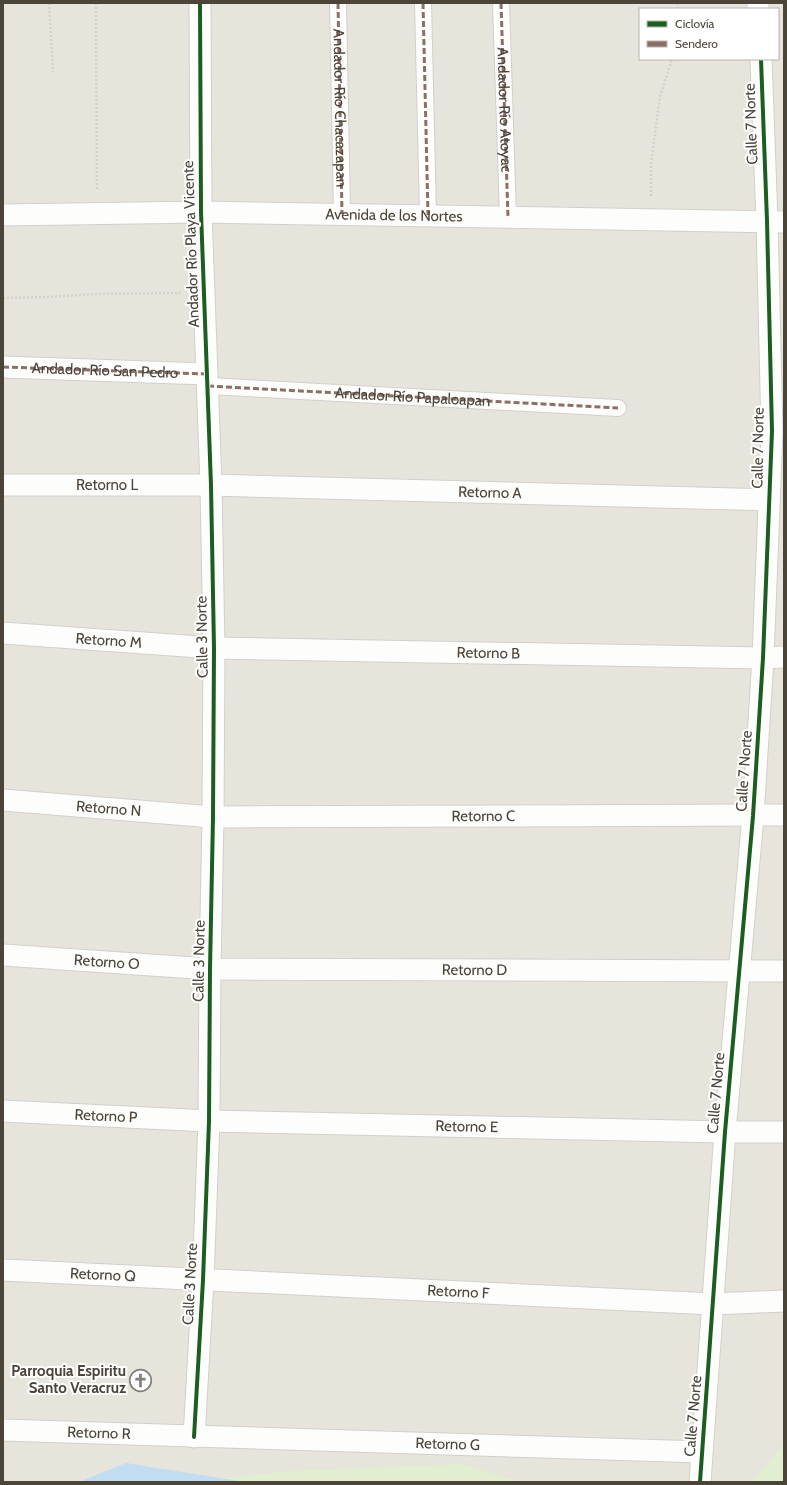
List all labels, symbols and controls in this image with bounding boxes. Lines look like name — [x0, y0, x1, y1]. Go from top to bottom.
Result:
legend — [639, 8, 779, 60]
text: Ciclovía — [675, 16, 714, 31]
street label: Andador Río Chacazapan — [329, 29, 350, 187]
text: Sendero — [675, 36, 718, 51]
street label: Andador Río Atoyac — [493, 47, 516, 173]
street label: Calle 7 Norte — [741, 83, 761, 165]
street label: Andador Río Playa Vicente — [179, 160, 203, 328]
street label: Avenida de los Nortes — [325, 205, 463, 225]
street label: Andador Río San Pedro — [31, 359, 178, 382]
street label: Andador Río Papaloapan — [335, 384, 491, 410]
street label: Calle 7 Norte — [748, 407, 768, 489]
street label: Retorno L — [76, 476, 138, 494]
street label: Retorno A — [458, 483, 523, 502]
street label: Calle 3 Norte — [192, 596, 212, 678]
street label: Retorno M — [75, 629, 143, 652]
street label: Retorno B — [457, 643, 520, 663]
street label: Calle 7 Norte — [732, 729, 756, 812]
street label: Retorno N — [76, 797, 142, 820]
street label: Retorno C — [451, 807, 515, 825]
street label: Calle 3 Norte — [189, 920, 209, 1002]
street label: Retorno O — [73, 951, 140, 973]
street label: Retorno D — [442, 961, 507, 979]
street label: Calle 7 Norte — [703, 1051, 729, 1134]
street label: Retorno P — [74, 1105, 138, 1127]
street label: Retorno E — [435, 1117, 498, 1136]
street label: Calle 3 Norte — [179, 1242, 201, 1325]
street label: Retorno Q — [69, 1264, 136, 1285]
street label: Retorno F — [427, 1281, 490, 1302]
place label: Parroquia Espiritu Santo Veracruz — [11, 1362, 126, 1397]
church icon: Parroquia Espiritu Santo Veracruz — [128, 1367, 154, 1393]
street label: Calle 7 Norte — [680, 1374, 706, 1457]
street label: Retorno R — [67, 1423, 131, 1443]
street label: Retorno G — [415, 1434, 480, 1454]

